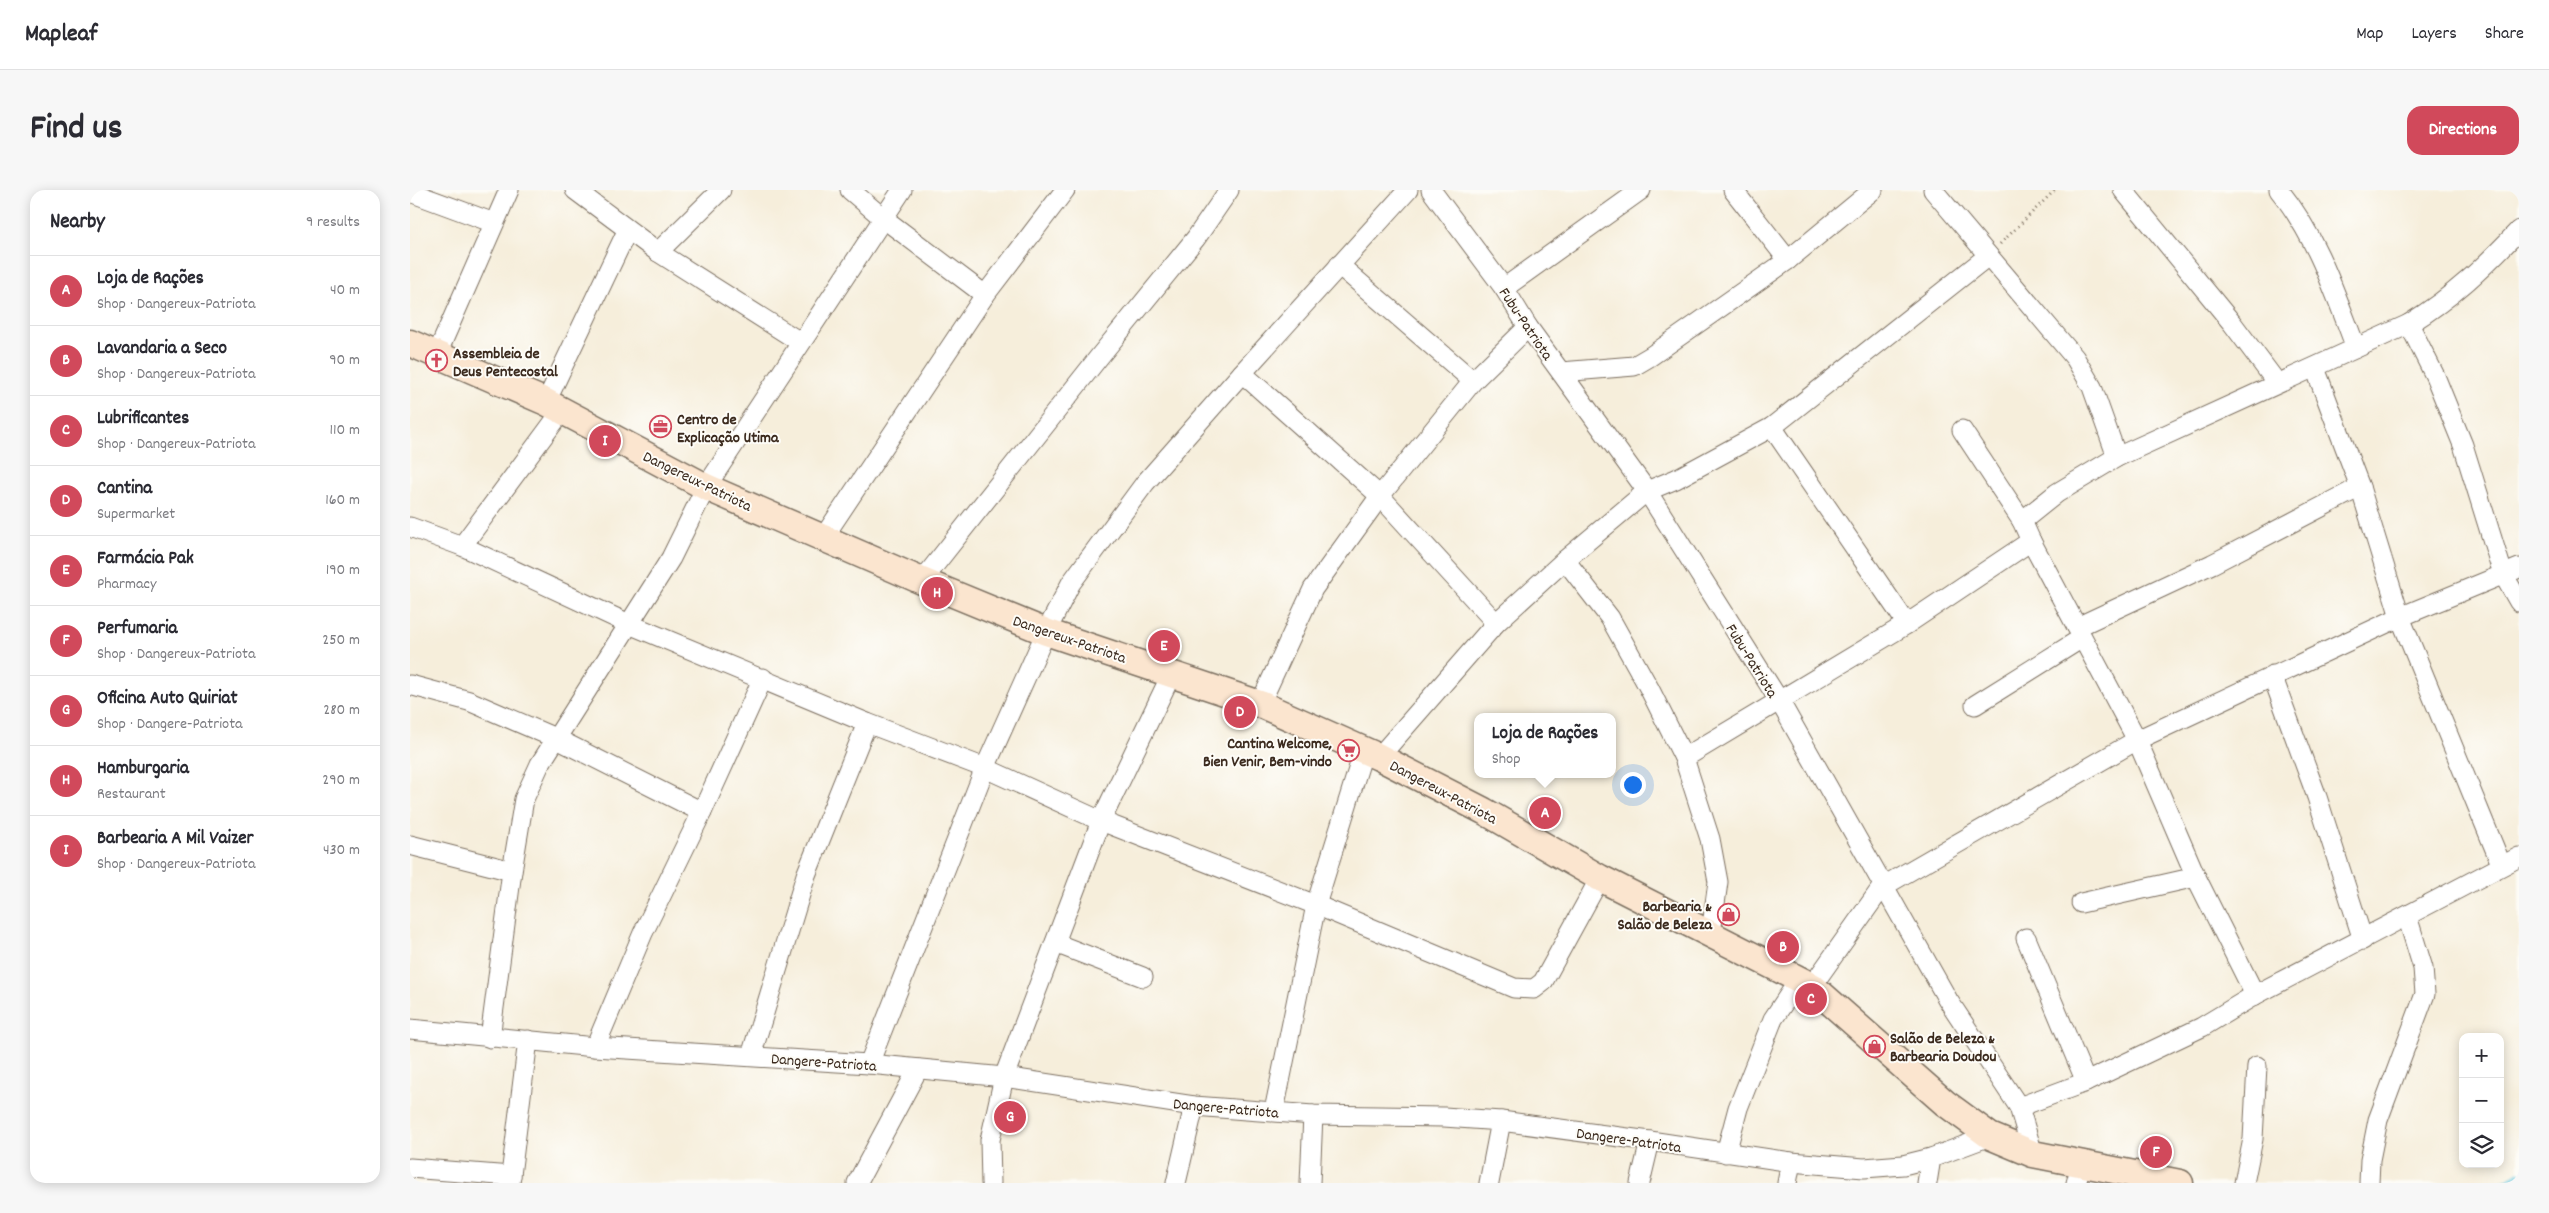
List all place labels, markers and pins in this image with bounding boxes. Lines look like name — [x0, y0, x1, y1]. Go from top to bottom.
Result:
place label: Assembleia de Deus Pentecostal — [453, 343, 558, 384]
church icon: Assembleia de Deus Pentecostal — [425, 349, 449, 373]
place label: Centro de Explicação Utima — [677, 409, 780, 450]
office icon: Centro de Explicação Utima — [649, 415, 673, 439]
pin: I — [589, 422, 621, 460]
pin: H — [921, 574, 953, 612]
pin: E — [1148, 627, 1180, 665]
pin: D — [1224, 693, 1256, 731]
place label: Cantina Welcome, Bien Venir, Bem-vindo — [1203, 733, 1332, 774]
supermarket icon: Cantina Welcome, Bien Venir, Bem-vindo — [1336, 739, 1360, 763]
pin: A — [1529, 794, 1561, 832]
place label: Barbearia & Salão de Beleza — [1618, 896, 1713, 937]
shop icon: Barbearia & Salão de Beleza — [1716, 902, 1740, 926]
pin: B — [1767, 928, 1799, 966]
pin: C — [1795, 980, 1827, 1018]
place label: Salão de Beleza & Barbearia Doudou — [1890, 1028, 1996, 1069]
shop icon: Salão de Beleza & Barbearia Doudou — [1862, 1034, 1886, 1058]
pin: G — [994, 1098, 1026, 1136]
pin: F — [2140, 1133, 2172, 1171]

